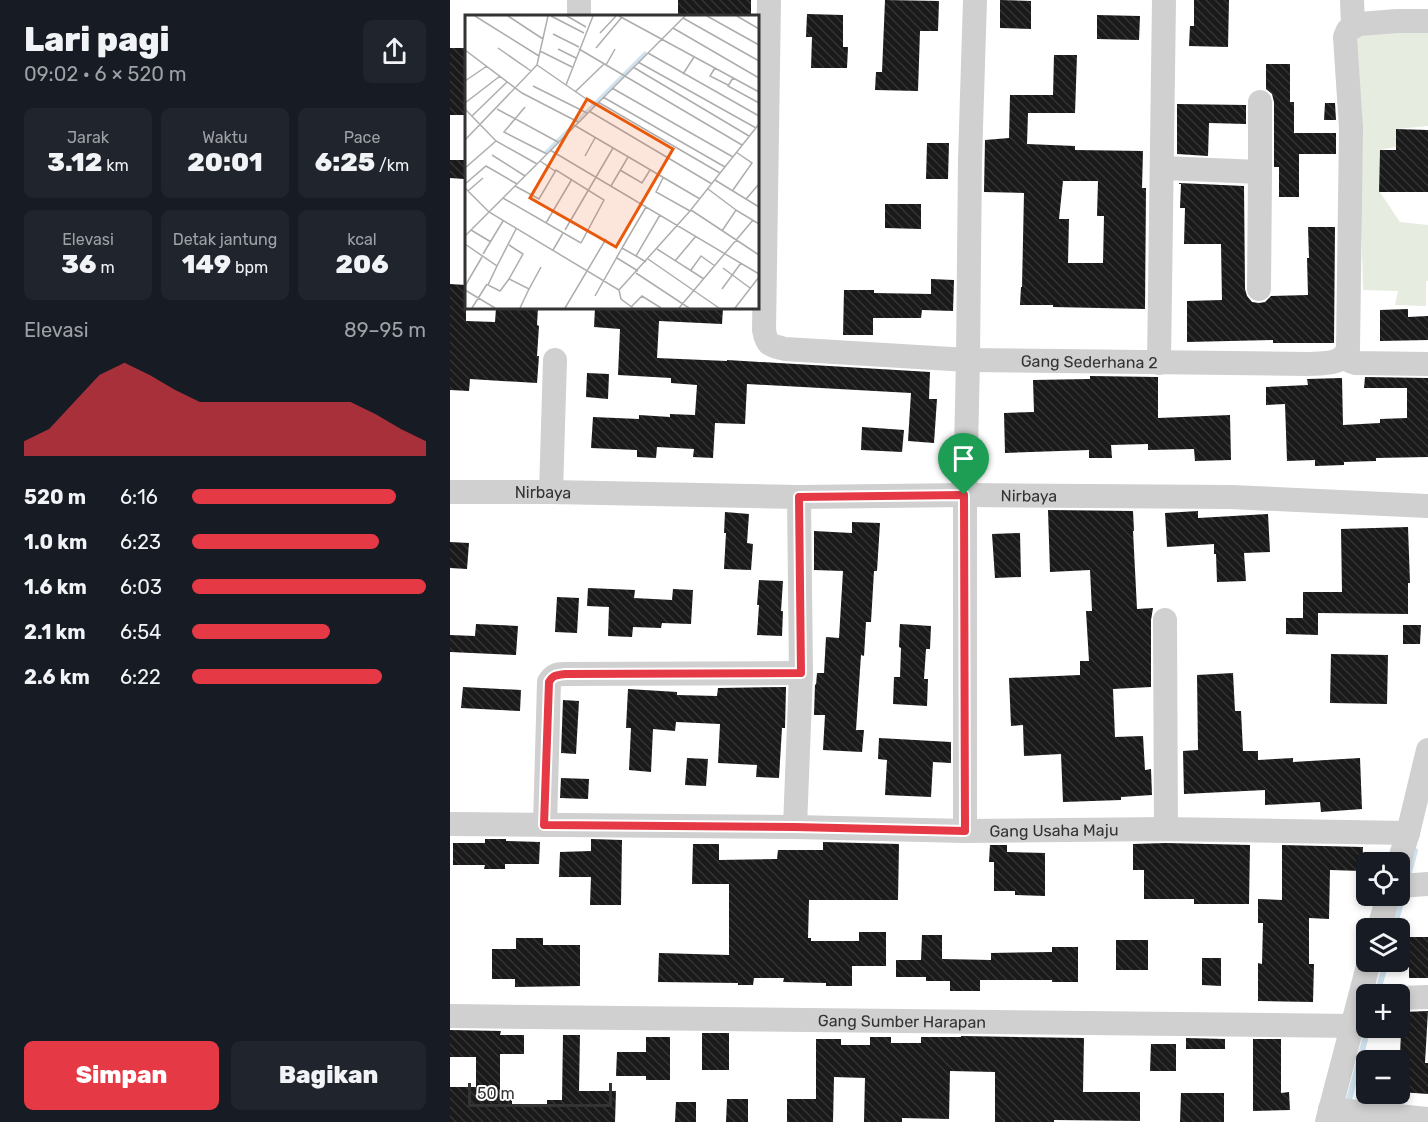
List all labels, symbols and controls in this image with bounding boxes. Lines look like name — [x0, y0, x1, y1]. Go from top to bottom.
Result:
inset map — [465, 15, 759, 309]
text: Lari pagi — [24, 20, 170, 59]
button: share — [363, 20, 426, 83]
text: 09:02 · 6 × 520 m — [24, 62, 187, 86]
text: Jarak — [67, 128, 109, 147]
text: Waktu — [202, 128, 248, 147]
text: Pace — [344, 128, 380, 147]
text: 3.12 — [47, 147, 102, 178]
text: 20:01 — [187, 147, 263, 178]
text: 6:25 — [315, 147, 375, 178]
text: km — [102, 156, 129, 175]
text: /km — [375, 156, 409, 175]
text: Elevasi — [62, 230, 114, 249]
text: Detak jantung — [173, 230, 277, 249]
text: kcal — [347, 230, 377, 249]
text: 36 — [61, 249, 97, 280]
text: 149 — [182, 249, 231, 280]
text: 206 — [335, 249, 389, 280]
text: m — [97, 258, 115, 277]
text: bpm — [231, 258, 268, 277]
text: Elevasi — [24, 318, 89, 342]
text: 89–95 m — [344, 318, 426, 342]
street label: Gang Sederhana 2 — [1021, 352, 1158, 372]
pin — [938, 433, 989, 495]
icon: arrive — [947, 442, 980, 475]
street label: Nirbaya — [515, 483, 572, 502]
text: 520 m — [24, 485, 86, 509]
text: 6:16 — [120, 485, 158, 509]
street label: Nirbaya — [1001, 486, 1057, 506]
text: 1.0 km — [24, 530, 87, 554]
text: 6:23 — [120, 530, 161, 554]
text: 1.6 km — [24, 575, 87, 599]
text: 6:03 — [120, 575, 162, 599]
text: 2.1 km — [24, 620, 86, 644]
text: 6:54 — [120, 620, 161, 644]
text: 2.6 km — [24, 665, 90, 689]
text: 6:22 — [120, 665, 161, 689]
street label: Gang Usaha Maju — [989, 820, 1119, 841]
map controls — [1356, 852, 1410, 1104]
button: locate — [1356, 852, 1410, 906]
button: layers — [1356, 918, 1410, 972]
button: + — [1356, 984, 1410, 1038]
street label: Gang Sumber Harapan — [818, 1011, 986, 1032]
button: Simpan — [24, 1041, 219, 1110]
button: Bagikan — [231, 1041, 426, 1110]
button: − — [1356, 1050, 1410, 1104]
scale bar — [468, 1080, 612, 1108]
text: 50 m — [477, 1084, 515, 1103]

